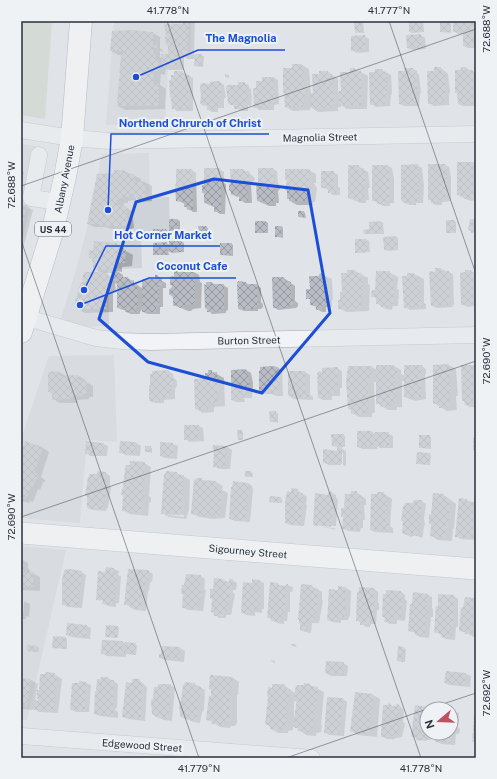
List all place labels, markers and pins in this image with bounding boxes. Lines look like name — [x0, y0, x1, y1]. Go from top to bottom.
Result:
callout: The Magnolia — [198, 27, 285, 50]
callout: Northend Chrurch of Christ — [111, 111, 269, 134]
callout: Hot Corner Market — [106, 223, 220, 246]
callout: Coconut Cafe — [149, 255, 236, 278]

